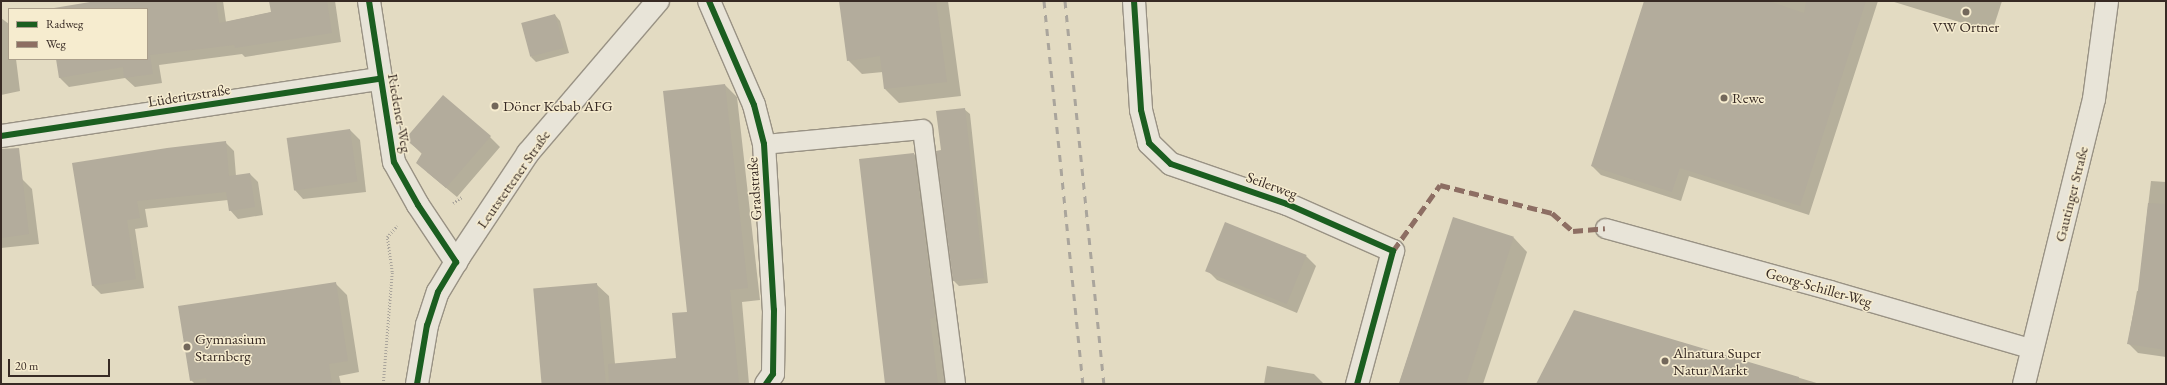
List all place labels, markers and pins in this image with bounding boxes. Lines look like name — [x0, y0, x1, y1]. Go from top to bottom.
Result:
marker: VW Ortner — [1961, 7, 1971, 17]
place label: VW Ortner — [1933, 18, 1999, 36]
place label: Rewe — [1732, 89, 1764, 107]
marker: Rewe — [1719, 93, 1729, 103]
place label: Döner Kebab AFG — [503, 97, 613, 115]
marker: Döner Kebab AFG — [490, 101, 500, 111]
place label: Gymnasium Starnberg — [195, 329, 266, 364]
marker: Gymnasium Starnberg — [182, 342, 192, 352]
place label: Alnatura Super Natur Markt — [1673, 343, 1761, 378]
marker: Alnatura Super Natur Markt — [1660, 356, 1670, 366]

